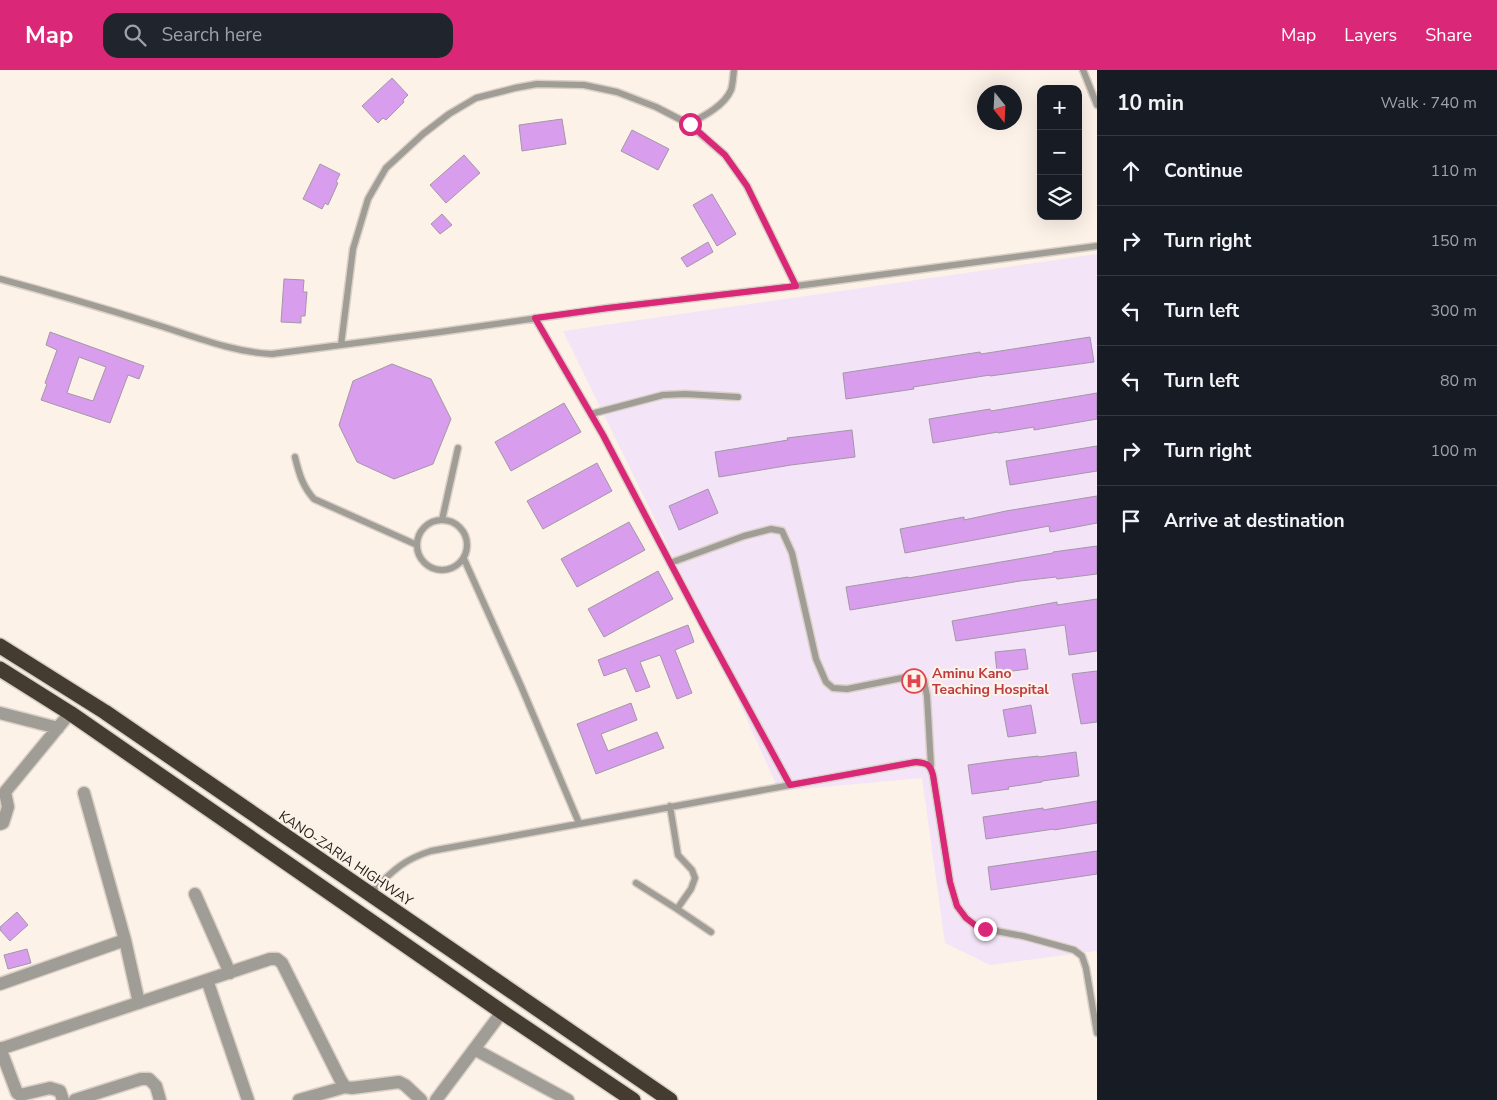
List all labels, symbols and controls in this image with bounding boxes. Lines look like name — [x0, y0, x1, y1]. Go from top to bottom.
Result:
search box — [103, 13, 453, 58]
text: Map — [25, 19, 73, 51]
icon: search — [121, 21, 149, 49]
text: Search here — [161, 22, 262, 48]
text: Map — [1281, 23, 1316, 47]
text: Layers — [1344, 23, 1397, 47]
text: Share — [1425, 23, 1472, 47]
north arrow — [977, 85, 1022, 130]
map controls — [1037, 85, 1082, 220]
button: + — [1037, 85, 1082, 130]
text: 10 min — [1117, 89, 1184, 117]
text: Walk · 740 m — [1381, 92, 1477, 114]
route start — [679, 113, 702, 136]
button: − — [1037, 130, 1082, 175]
icon: ahead — [1117, 157, 1145, 185]
text: Continue — [1164, 158, 1243, 184]
text: 110 m — [1430, 160, 1477, 182]
button: layers — [1037, 175, 1082, 220]
icon: right — [1117, 227, 1145, 255]
text: Turn right — [1164, 228, 1251, 254]
text: 150 m — [1430, 230, 1477, 252]
icon: left — [1117, 297, 1145, 325]
text: Turn left — [1164, 298, 1239, 324]
text: 300 m — [1430, 300, 1477, 322]
icon: left — [1117, 367, 1145, 395]
text: Turn left — [1164, 368, 1239, 394]
text: 80 m — [1440, 370, 1477, 392]
icon: right — [1117, 437, 1145, 465]
text: Turn right — [1164, 438, 1251, 464]
text: 100 m — [1430, 440, 1477, 462]
icon: arrive — [1117, 507, 1145, 535]
text: Arrive at destination — [1164, 508, 1345, 534]
place label: Aminu Kano Teaching Hospital — [932, 664, 1049, 699]
hospital icon: Aminu Kano Teaching Hospital — [901, 668, 927, 694]
street label: KANO-ZARIA HIGHWAY — [275, 806, 417, 911]
route end — [974, 918, 997, 941]

